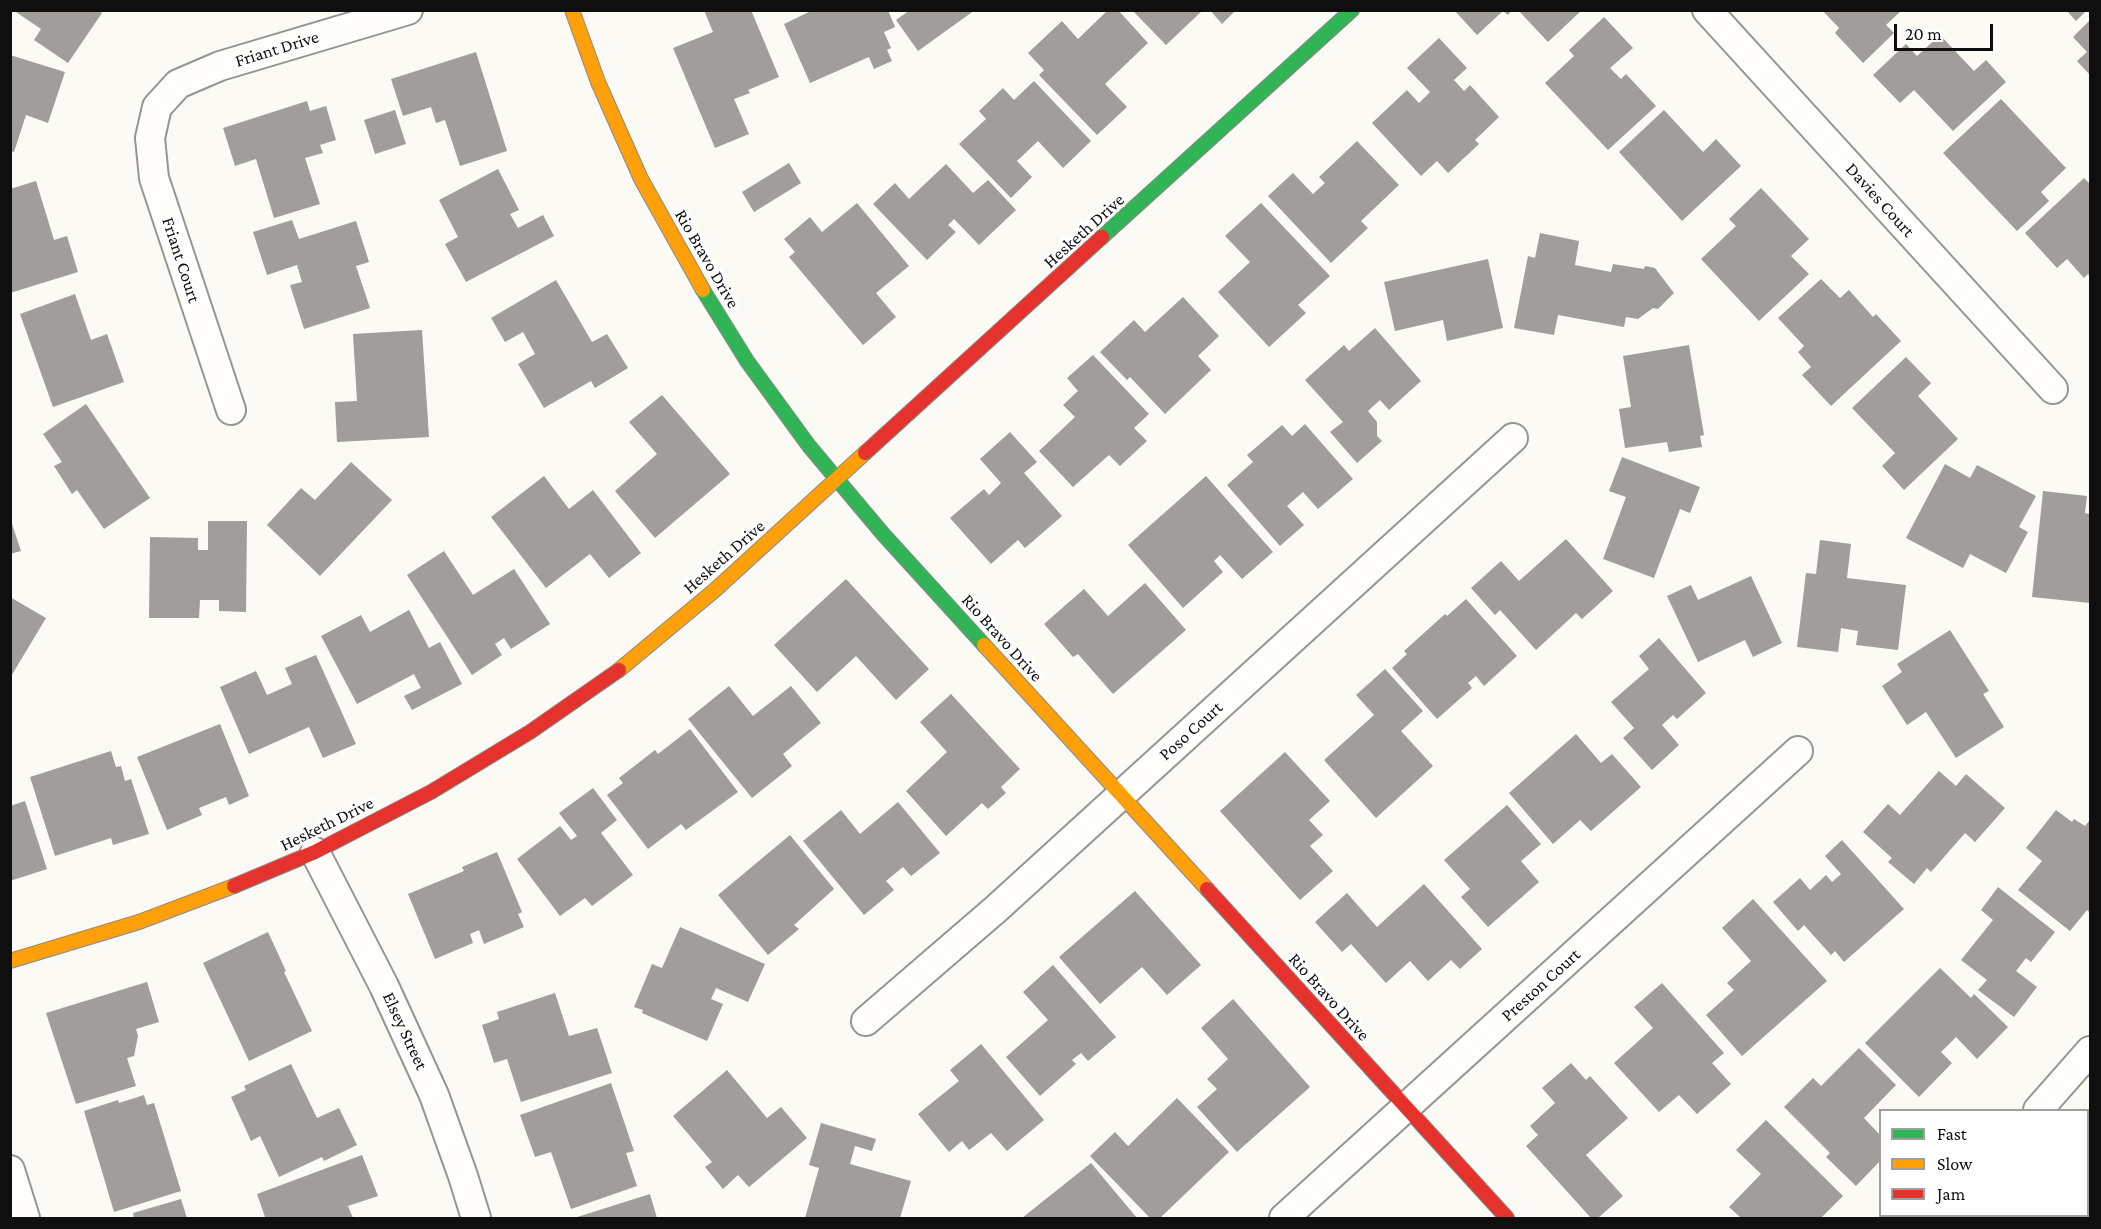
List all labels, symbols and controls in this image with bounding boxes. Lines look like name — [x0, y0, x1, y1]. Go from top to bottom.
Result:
scale bar — [1897, 12, 1996, 50]
text: 20 m — [1905, 24, 1942, 44]
street label: Friant Drive — [233, 26, 321, 72]
street label: Davies Court — [1841, 158, 1919, 242]
street label: Hesketh Drive — [1039, 189, 1129, 273]
street label: Rio Bravo Drive — [670, 206, 744, 312]
street label: Friant Court — [157, 215, 205, 305]
street label: Hesketh Drive — [679, 516, 769, 598]
street label: Rio Bravo Drive — [957, 590, 1047, 686]
street label: Poso Court — [1155, 697, 1227, 765]
street label: Hesketh Drive — [277, 792, 377, 856]
street label: Preston Court — [1497, 944, 1585, 1026]
street label: Rio Bravo Drive — [1284, 949, 1374, 1045]
street label: Elsey Street — [378, 989, 432, 1073]
legend — [1879, 1109, 2089, 1217]
text: Fast — [1937, 1124, 1967, 1144]
text: Slow — [1937, 1154, 1972, 1174]
text: Jam — [1937, 1184, 1965, 1204]

